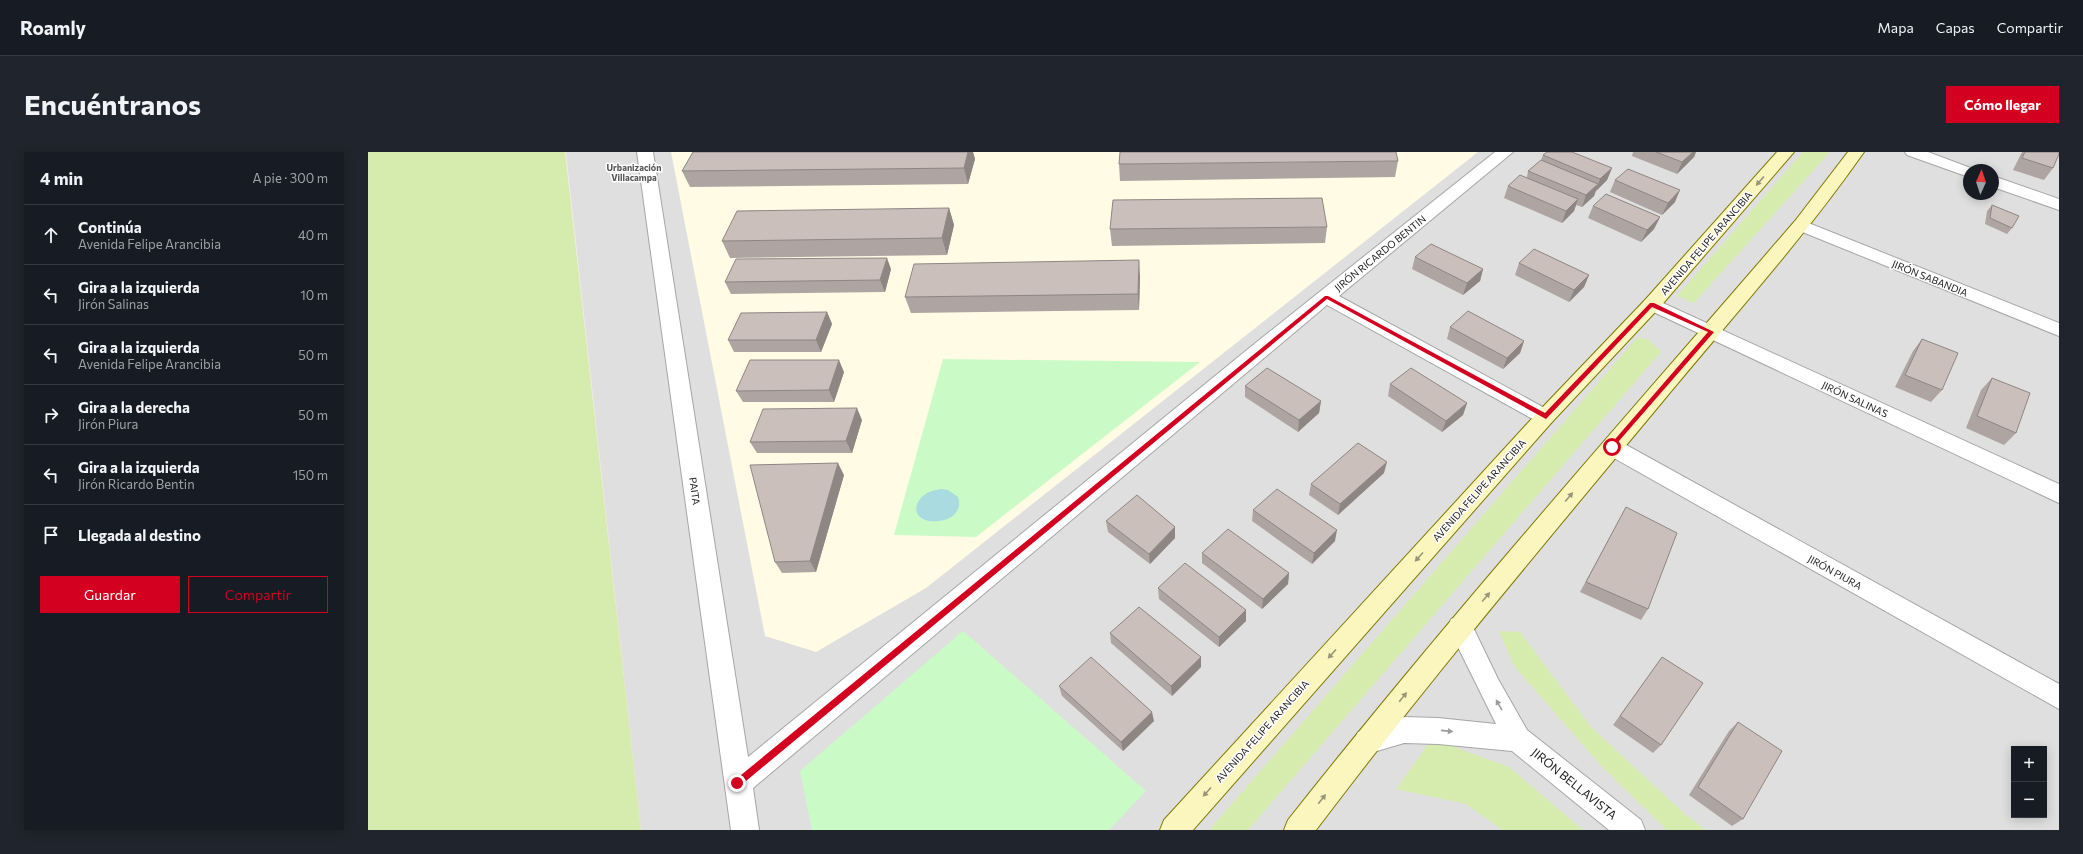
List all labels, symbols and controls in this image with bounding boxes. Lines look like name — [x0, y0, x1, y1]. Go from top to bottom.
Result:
text: Roamly — [20, 16, 86, 39]
text: Mapa — [1878, 19, 1914, 36]
text: Capas — [1936, 19, 1975, 36]
text: Compartir — [1997, 19, 2063, 36]
button: Cómo llegar — [1946, 86, 2059, 123]
text: Encuéntranos — [24, 87, 201, 121]
district label: Urbanización Villacampa — [607, 162, 661, 183]
north arrow — [1963, 164, 1999, 200]
text: 4 min — [40, 168, 83, 189]
text: A pie · 300 m — [252, 170, 328, 186]
one-way arrow — [1755, 176, 1765, 186]
street label: AVENIDA FELIPE ARANCIBIA — [1658, 189, 1754, 297]
street label: JIRÓN RICARDO BENTIN — [1332, 212, 1428, 294]
text: Continúa — [78, 218, 142, 236]
icon: ahead — [40, 224, 62, 246]
text: 40 m — [298, 227, 328, 243]
text: Avenida Felipe Arancibia — [78, 236, 221, 252]
street label: JIRÓN SABANDIA — [1890, 257, 1970, 299]
text: Gira a la izquierda — [78, 278, 200, 296]
icon: left — [40, 284, 62, 306]
text: 10 m — [300, 287, 328, 303]
text: Jirón Salinas — [78, 296, 149, 312]
text: Gira a la izquierda — [78, 338, 200, 356]
icon: left — [40, 344, 62, 366]
text: 50 m — [298, 347, 328, 363]
text: Avenida Felipe Arancibia — [78, 356, 221, 372]
street label: JIRÓN SALINAS — [1820, 378, 1890, 420]
text: Gira a la derecha — [78, 398, 190, 416]
icon: right — [40, 404, 62, 426]
text: 50 m — [298, 407, 328, 423]
text: Jirón Piura — [78, 416, 138, 432]
street label: AVENIDA FELIPE ARANCIBIA — [1430, 436, 1528, 544]
route start — [1603, 438, 1621, 456]
text: Gira a la izquierda — [78, 458, 200, 476]
icon: left — [40, 464, 62, 486]
text: 150 m — [293, 467, 328, 483]
text: Jirón Ricardo Bentin — [78, 476, 195, 492]
street label: PAITA — [687, 476, 703, 506]
one-way arrow — [1565, 492, 1574, 503]
icon: arrive — [40, 524, 62, 546]
text: Llegada al destino — [78, 526, 201, 544]
one-way arrow — [1414, 552, 1423, 563]
street label: JIRÓN PIURA — [1806, 552, 1864, 592]
button: Guardar — [40, 576, 180, 613]
button: Compartir — [188, 576, 328, 613]
one-way arrow — [1481, 592, 1490, 602]
one-way arrow — [1327, 649, 1336, 659]
street label: AVENIDA FELIPE ARANCIBIA — [1213, 677, 1311, 785]
one-way arrow — [1398, 692, 1407, 703]
one-way arrow — [1495, 699, 1502, 711]
one-way arrow — [1441, 728, 1453, 735]
street label: JIRÓN BELLAVISTA — [1529, 745, 1620, 823]
map controls — [2011, 746, 2047, 818]
button: + — [2011, 746, 2047, 782]
route end — [728, 774, 746, 792]
button: − — [2011, 782, 2047, 818]
one-way arrow — [1203, 787, 1212, 798]
one-way arrow — [1318, 794, 1326, 805]

